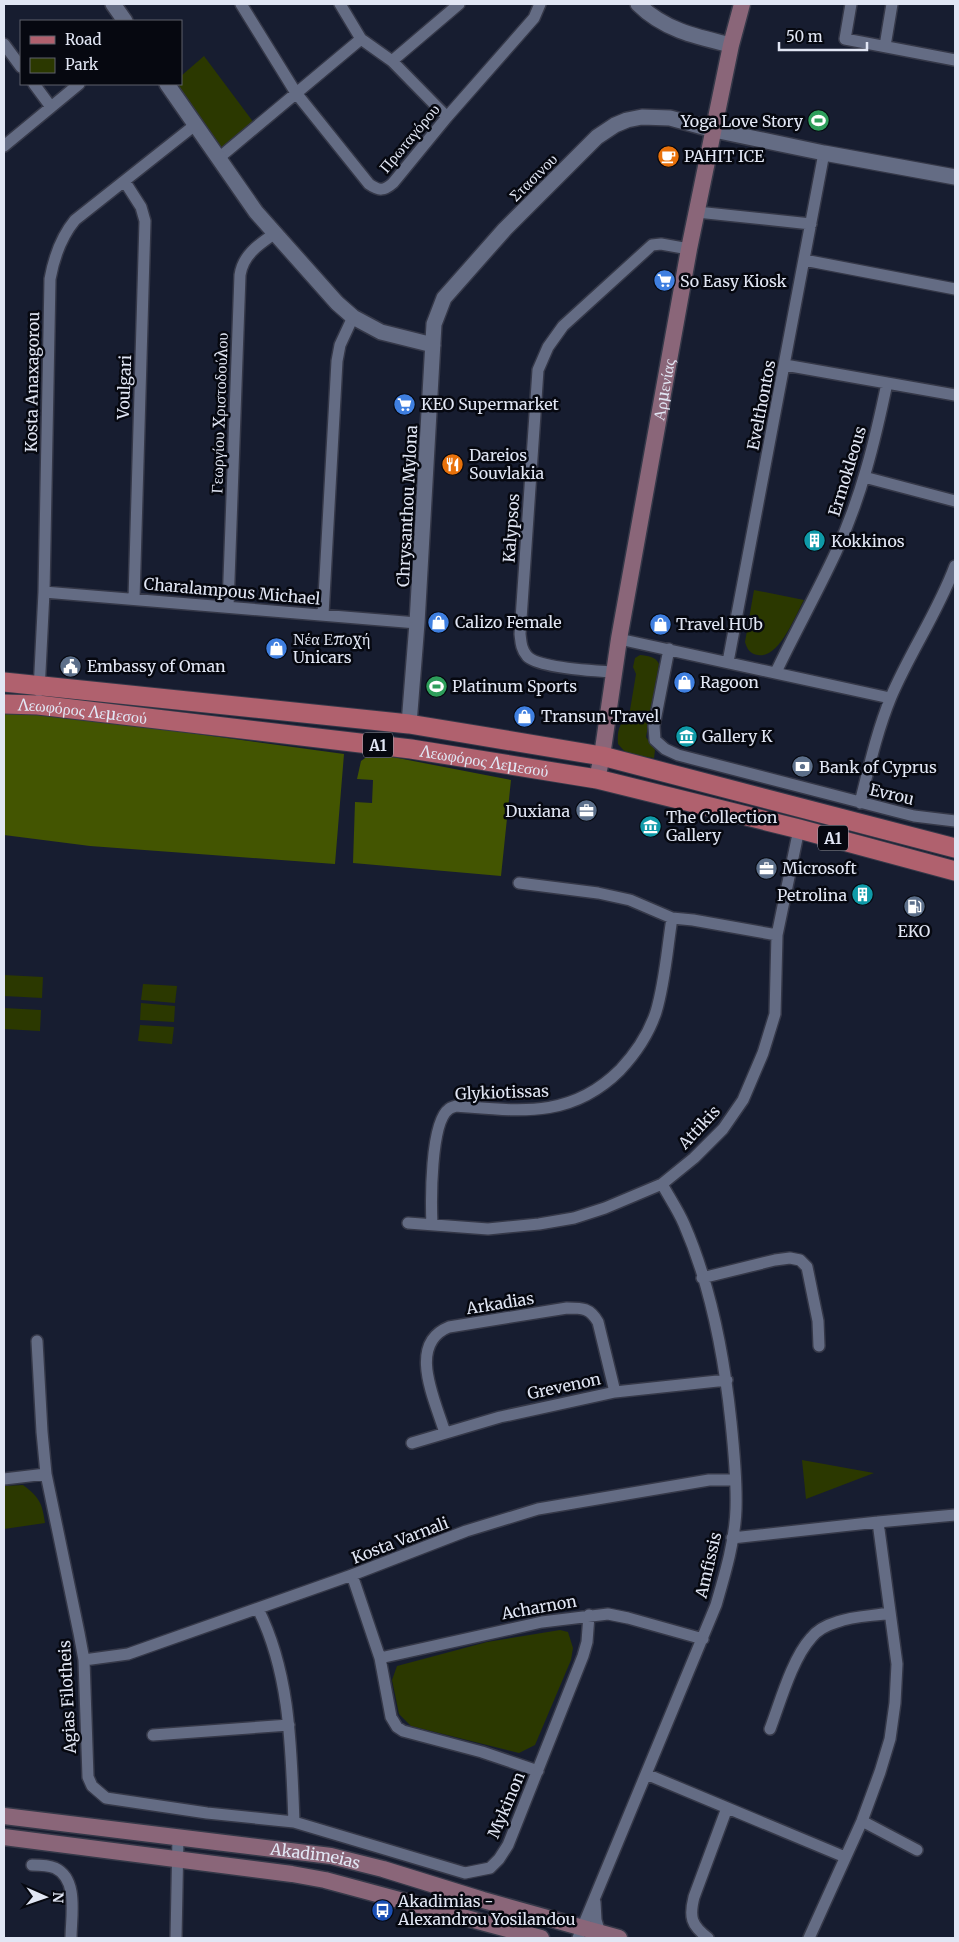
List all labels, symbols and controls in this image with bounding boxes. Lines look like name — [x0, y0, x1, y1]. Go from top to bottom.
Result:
legend — [20, 20, 182, 85]
scale bar — [779, 20, 866, 52]
text: 50 m — [786, 27, 823, 46]
text: Road — [65, 30, 101, 49]
text: Park — [65, 55, 99, 74]
street label: Πρωταγόρου — [374, 99, 444, 177]
sports icon: Yoga Love Story — [807, 109, 831, 133]
place label: Yoga Love Story — [680, 111, 804, 131]
cafe icon: PAHIT ICE — [656, 144, 680, 168]
place label: PAHIT ICE — [684, 146, 765, 166]
street label: Στασινου — [505, 149, 561, 205]
supermarket icon: So Easy Kiosk — [652, 269, 676, 293]
place label: So Easy Kiosk — [680, 271, 788, 291]
street label: Kosta Anaxagorou — [21, 311, 43, 453]
street label: Γεωργίου Χριστοδούλου — [206, 332, 232, 494]
street label: Voulgari — [113, 354, 135, 421]
street label: Αρμενίας — [648, 357, 679, 422]
street label: Evelthontos — [742, 358, 780, 452]
supermarket icon: KEO Supermarket — [393, 392, 417, 416]
place label: KEO Supermarket — [421, 394, 560, 414]
street label: Ermokleous — [824, 423, 870, 519]
street label: Chrysanthou Mylona — [393, 424, 421, 587]
place label: Dareios Souvlakia — [469, 445, 545, 483]
restaurant icon: Dareios Souvlakia — [441, 452, 465, 476]
street label: Kalypsos — [499, 493, 523, 563]
building icon: Kokkinos — [803, 529, 827, 553]
place label: Kokkinos — [831, 531, 905, 551]
street label: Charalampous Michael — [143, 573, 321, 609]
shop icon: Calizo Female — [427, 610, 451, 634]
place label: Calizo Female — [455, 612, 562, 632]
shop icon: Travel HUb — [648, 612, 672, 636]
place label: Travel HUb — [676, 614, 763, 634]
place label: Νέα Εποχή Unicars — [293, 629, 370, 667]
shop icon: Νέα Εποχή Unicars — [265, 636, 289, 660]
public building icon: Embassy of Oman — [59, 654, 83, 678]
place label: Embassy of Oman — [87, 656, 226, 676]
shop icon: Ragoon — [672, 670, 696, 694]
place label: Ragoon — [700, 672, 759, 692]
sports icon: Platinum Sports — [424, 674, 448, 698]
place label: Platinum Sports — [452, 676, 577, 696]
street label: Λεωφόρος Λεμεσού — [17, 694, 148, 728]
shop icon: Transun Travel — [513, 704, 537, 728]
place label: Transun Travel — [541, 706, 659, 726]
museum icon: Gallery K — [674, 724, 698, 748]
place label: Gallery K — [702, 726, 773, 746]
road number: A1 — [363, 732, 393, 758]
street label: Λεωφόρος Λεμεσού — [418, 740, 550, 781]
bank icon: Bank of Cyprus — [791, 755, 815, 779]
place label: Bank of Cyprus — [819, 757, 937, 777]
street label: Evrou — [868, 779, 916, 809]
office icon: Duxiana — [574, 799, 598, 823]
place label: Duxiana — [505, 801, 570, 821]
place label: The Collection Gallery — [666, 807, 778, 845]
museum icon: The Collection Gallery — [638, 814, 662, 838]
road number: A1 — [818, 826, 848, 850]
office icon: Microsoft — [754, 856, 778, 880]
place label: Microsoft — [782, 858, 857, 878]
building icon: Petrolina — [851, 883, 875, 907]
place label: Petrolina — [777, 885, 847, 905]
fuel station icon: EKO — [902, 895, 926, 919]
place label: EKO — [898, 921, 931, 941]
street label: Glykiotissas — [455, 1080, 549, 1104]
street label: Attikis — [673, 1101, 724, 1154]
street label: Arkadias — [464, 1288, 535, 1318]
street label: Grevenon — [526, 1368, 603, 1404]
street label: Kosta Varnali — [349, 1512, 451, 1568]
street label: Amfissis — [690, 1530, 725, 1601]
street label: Acharnon — [499, 1590, 579, 1624]
street label: Agias Filotheis — [54, 1640, 80, 1755]
street label: Mykinon — [483, 1768, 529, 1841]
street label: Akadimeias — [268, 1839, 363, 1873]
north arrow — [20, 1872, 70, 1922]
place label: Akadimias - Alexandrou Yosilandou — [397, 1891, 576, 1929]
text: N — [49, 1892, 67, 1903]
bus stop icon: Akadimias - Alexandrou Yosilandou — [370, 1898, 394, 1922]

